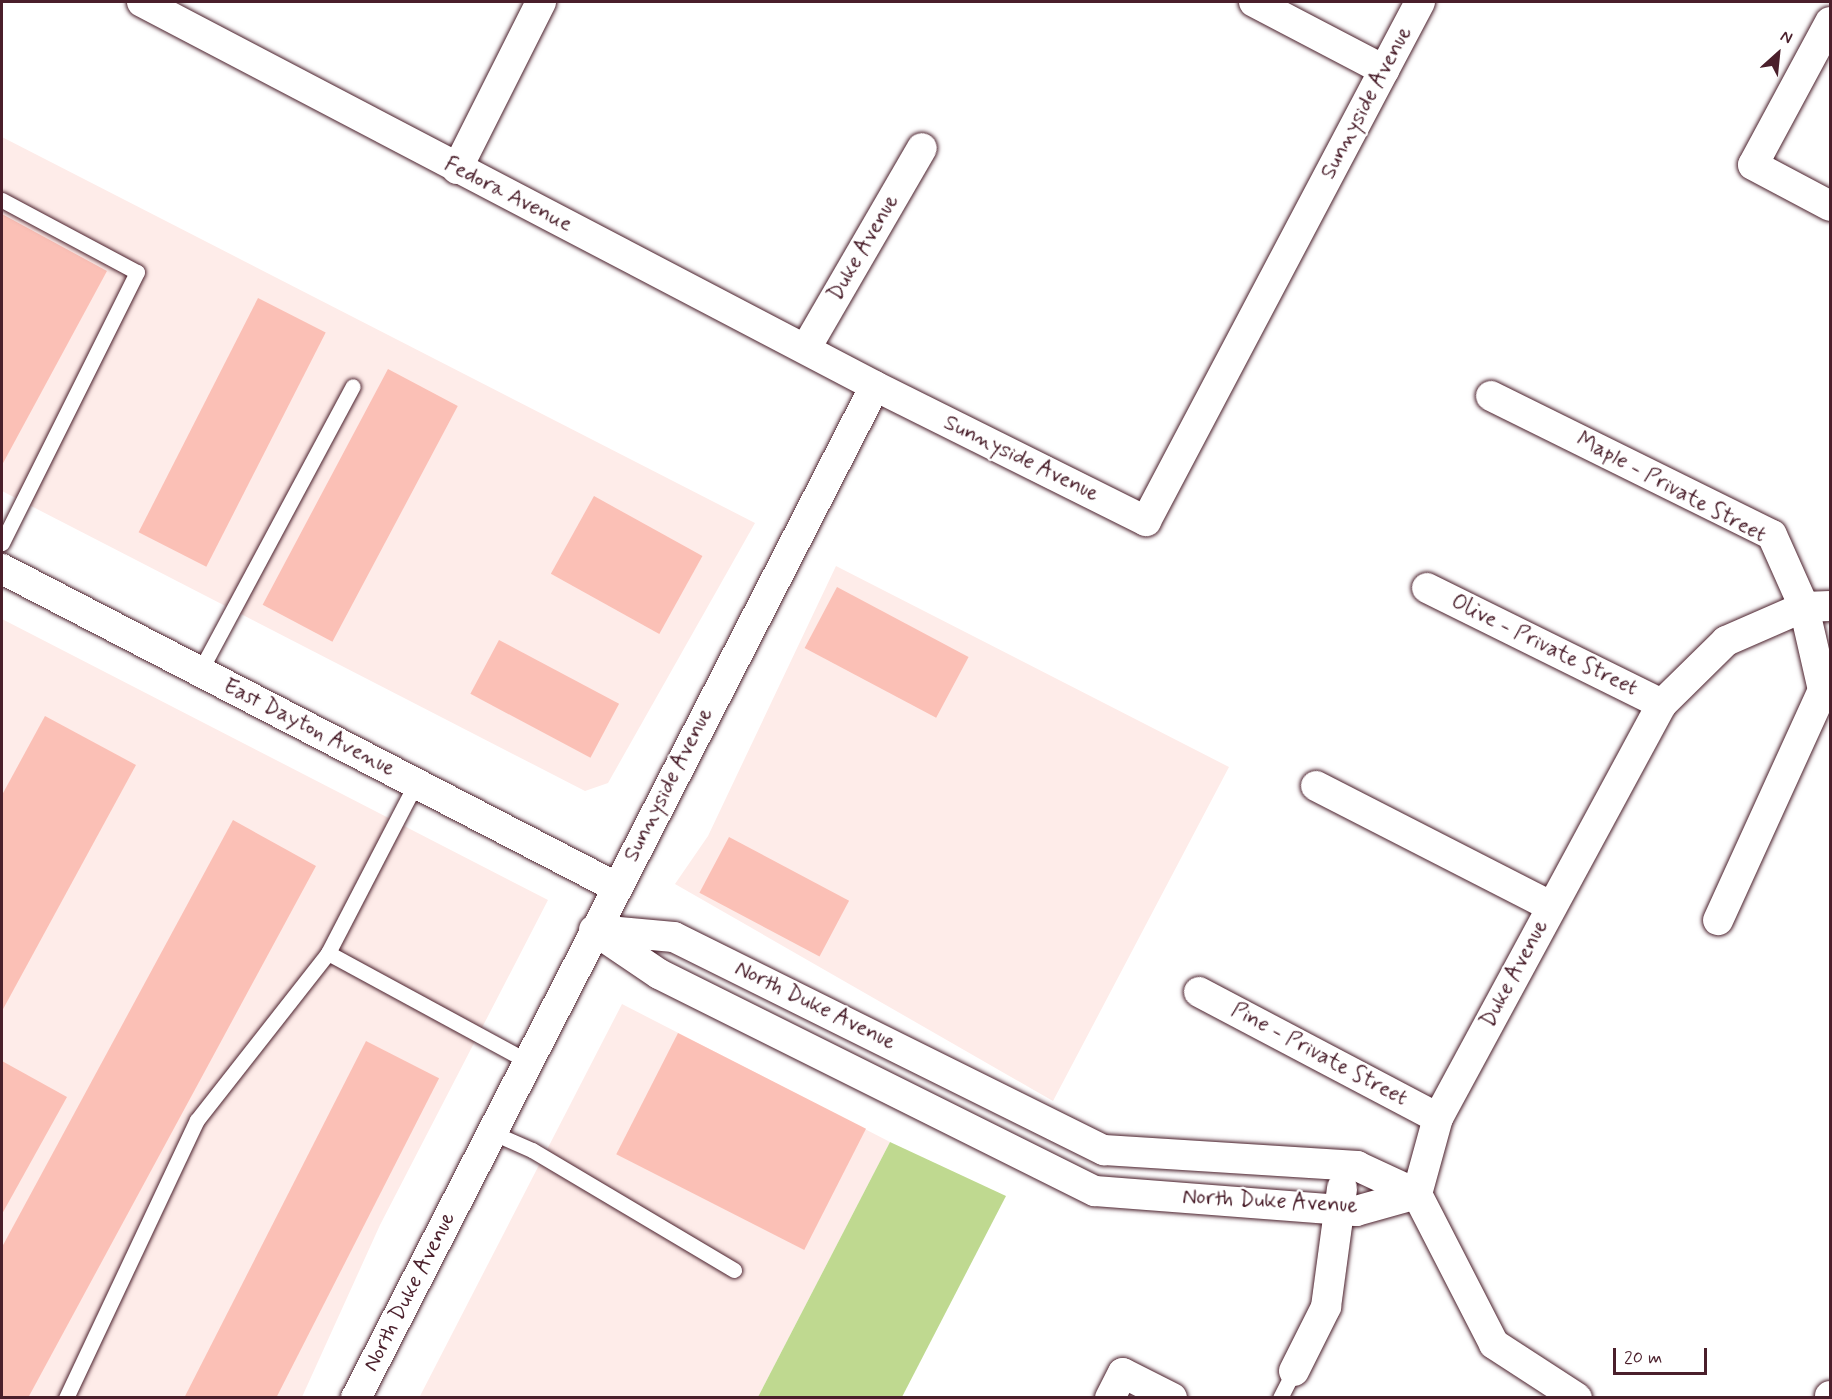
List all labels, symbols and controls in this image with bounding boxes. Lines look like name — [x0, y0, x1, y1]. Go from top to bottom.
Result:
street label: Sunnyside Avenue — [1315, 20, 1419, 186]
north arrow — [1748, 24, 1808, 84]
text: N — [1777, 26, 1796, 49]
street label: Fedora Avenue — [440, 151, 576, 239]
street label: Duke Avenue — [822, 188, 906, 308]
street label: Sunnyside Avenue — [937, 409, 1105, 509]
street label: Maple - Private Street — [1570, 426, 1772, 550]
street label: Olive - Private Street — [1445, 589, 1643, 703]
street label: East Dayton Avenue — [220, 674, 398, 782]
street label: Sunnyside Avenue — [618, 702, 720, 868]
street label: Duke Avenue — [1475, 914, 1555, 1034]
street label: North Duke Avenue — [729, 955, 901, 1057]
street label: Pine - Private Street — [1225, 997, 1413, 1113]
street label: North Duke Avenue — [1180, 1184, 1360, 1220]
street label: North Duke Avenue — [358, 1206, 462, 1378]
scale bar — [1616, 1336, 1710, 1374]
text: 20 m — [1624, 1346, 1662, 1370]

